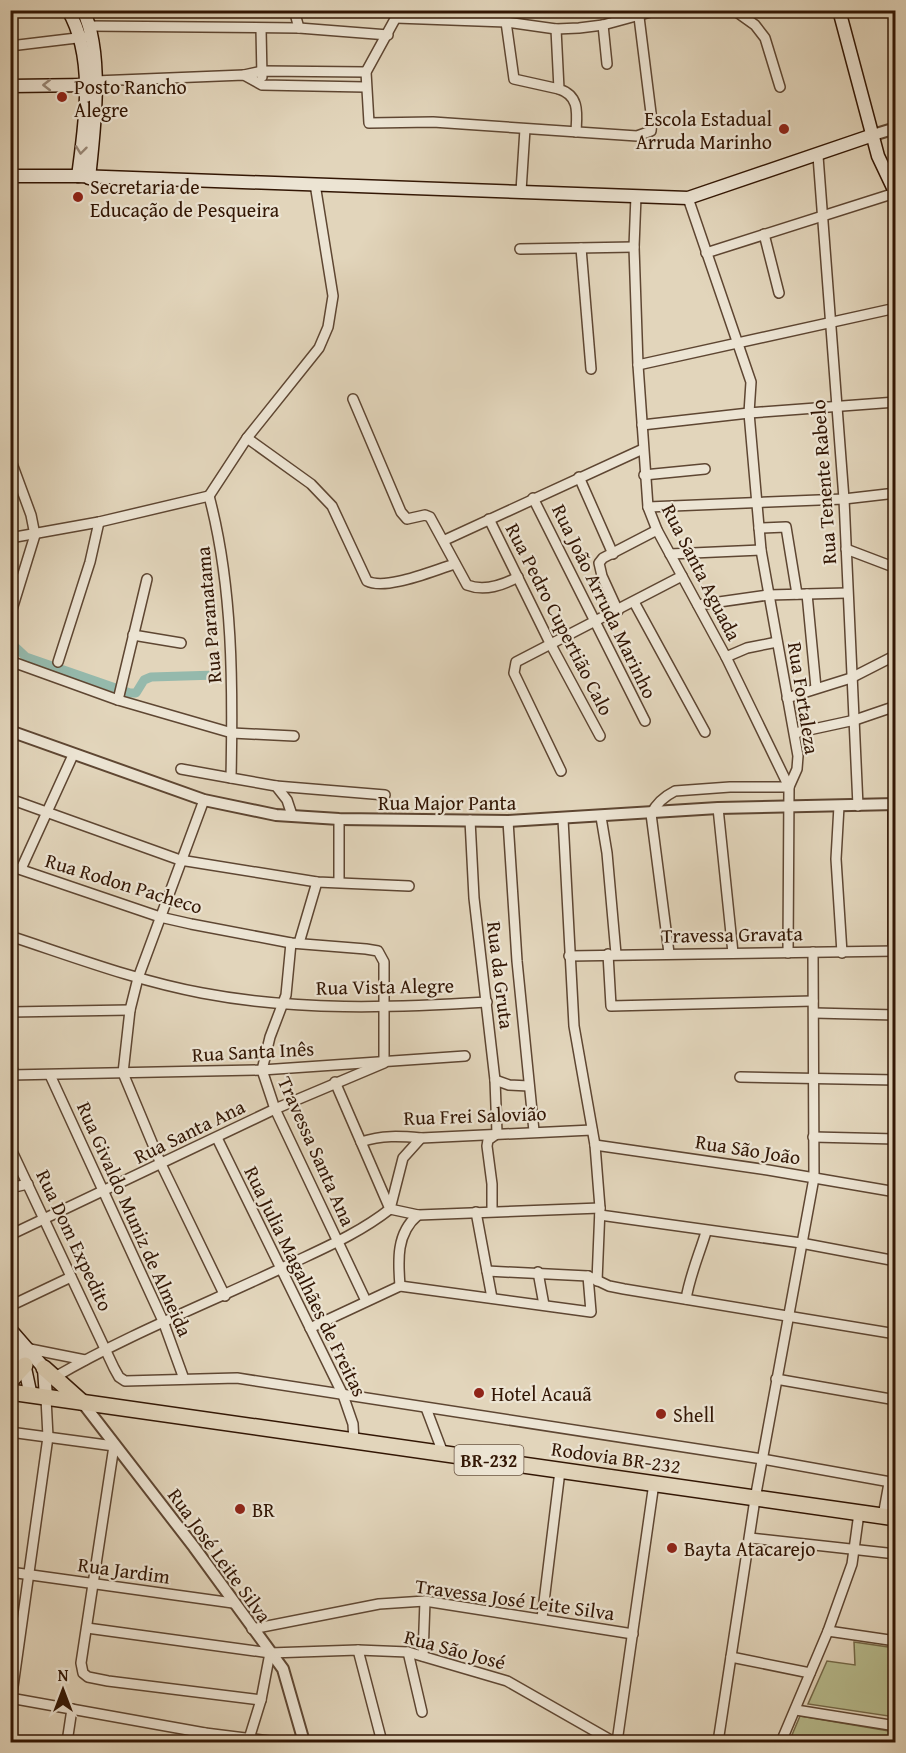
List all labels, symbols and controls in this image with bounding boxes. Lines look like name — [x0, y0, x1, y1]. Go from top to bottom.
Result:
place label: Posto Rancho Alegre — [74, 72, 187, 124]
one-way arrow — [43, 79, 52, 91]
marker: Posto Rancho Alegre — [55, 90, 69, 104]
place label: Escola Estadual Arruda Marinho — [636, 104, 772, 156]
marker: Escola Estadual Arruda Marinho — [777, 122, 791, 136]
one-way arrow — [76, 145, 88, 154]
place label: Secretaria de Educação de Pesqueira — [90, 172, 280, 224]
marker: Secretaria de Educação de Pesqueira — [71, 190, 85, 204]
street label: Rua Tenente Rabelo — [803, 399, 843, 565]
street label: Rua João Arruda Marinho — [545, 499, 665, 703]
street label: Rua Santa Aguada — [655, 499, 749, 646]
street label: Rua Pedro Cupertião Calo — [499, 518, 621, 720]
street label: Rua Paranatama — [188, 545, 228, 684]
street label: Rua Fortaleza — [781, 640, 827, 757]
street label: Rua Major Panta — [378, 788, 517, 817]
street label: Rua Rodon Pacheco — [42, 845, 206, 921]
street label: Travessa Gravata — [661, 918, 804, 950]
street label: Rua da Gruta — [480, 920, 522, 1031]
street label: Rua Vista Alegre — [316, 970, 454, 1002]
street label: Rua Santa Inês — [191, 1033, 315, 1069]
street label: Travessa Santa Ana — [271, 1071, 363, 1231]
street label: Rua Santa Ana — [129, 1091, 250, 1170]
street label: Rua Givaldo Muniz de Almeida — [70, 1097, 200, 1342]
street label: Rua Frei Salovião — [403, 1098, 547, 1132]
street label: Rua São João — [693, 1126, 803, 1172]
street label: Rua Julia Magalhães de Freitas — [237, 1161, 375, 1401]
street label: Rua Dom Expedito — [29, 1164, 121, 1316]
place label: Hotel Acauã — [491, 1379, 592, 1408]
marker: Hotel Acauã — [472, 1386, 486, 1400]
place label: Shell — [673, 1400, 715, 1429]
marker: Shell — [654, 1407, 668, 1421]
street label: Rodovia BR-232 — [549, 1434, 683, 1480]
road number: BR-232 — [454, 1445, 524, 1475]
street label: Rua José Leite Silva — [161, 1482, 279, 1629]
place label: BR — [252, 1495, 275, 1524]
marker: BR — [233, 1502, 247, 1516]
place label: Bayta Atacarejo — [684, 1534, 816, 1563]
marker: Bayta Atacarejo — [665, 1541, 679, 1555]
street label: Rua Jardim — [76, 1549, 173, 1591]
street label: Travessa José Leite Silva — [414, 1571, 617, 1627]
street label: Rua São José — [401, 1622, 509, 1676]
north arrow — [33, 1660, 93, 1720]
text: N — [58, 1663, 69, 1687]

